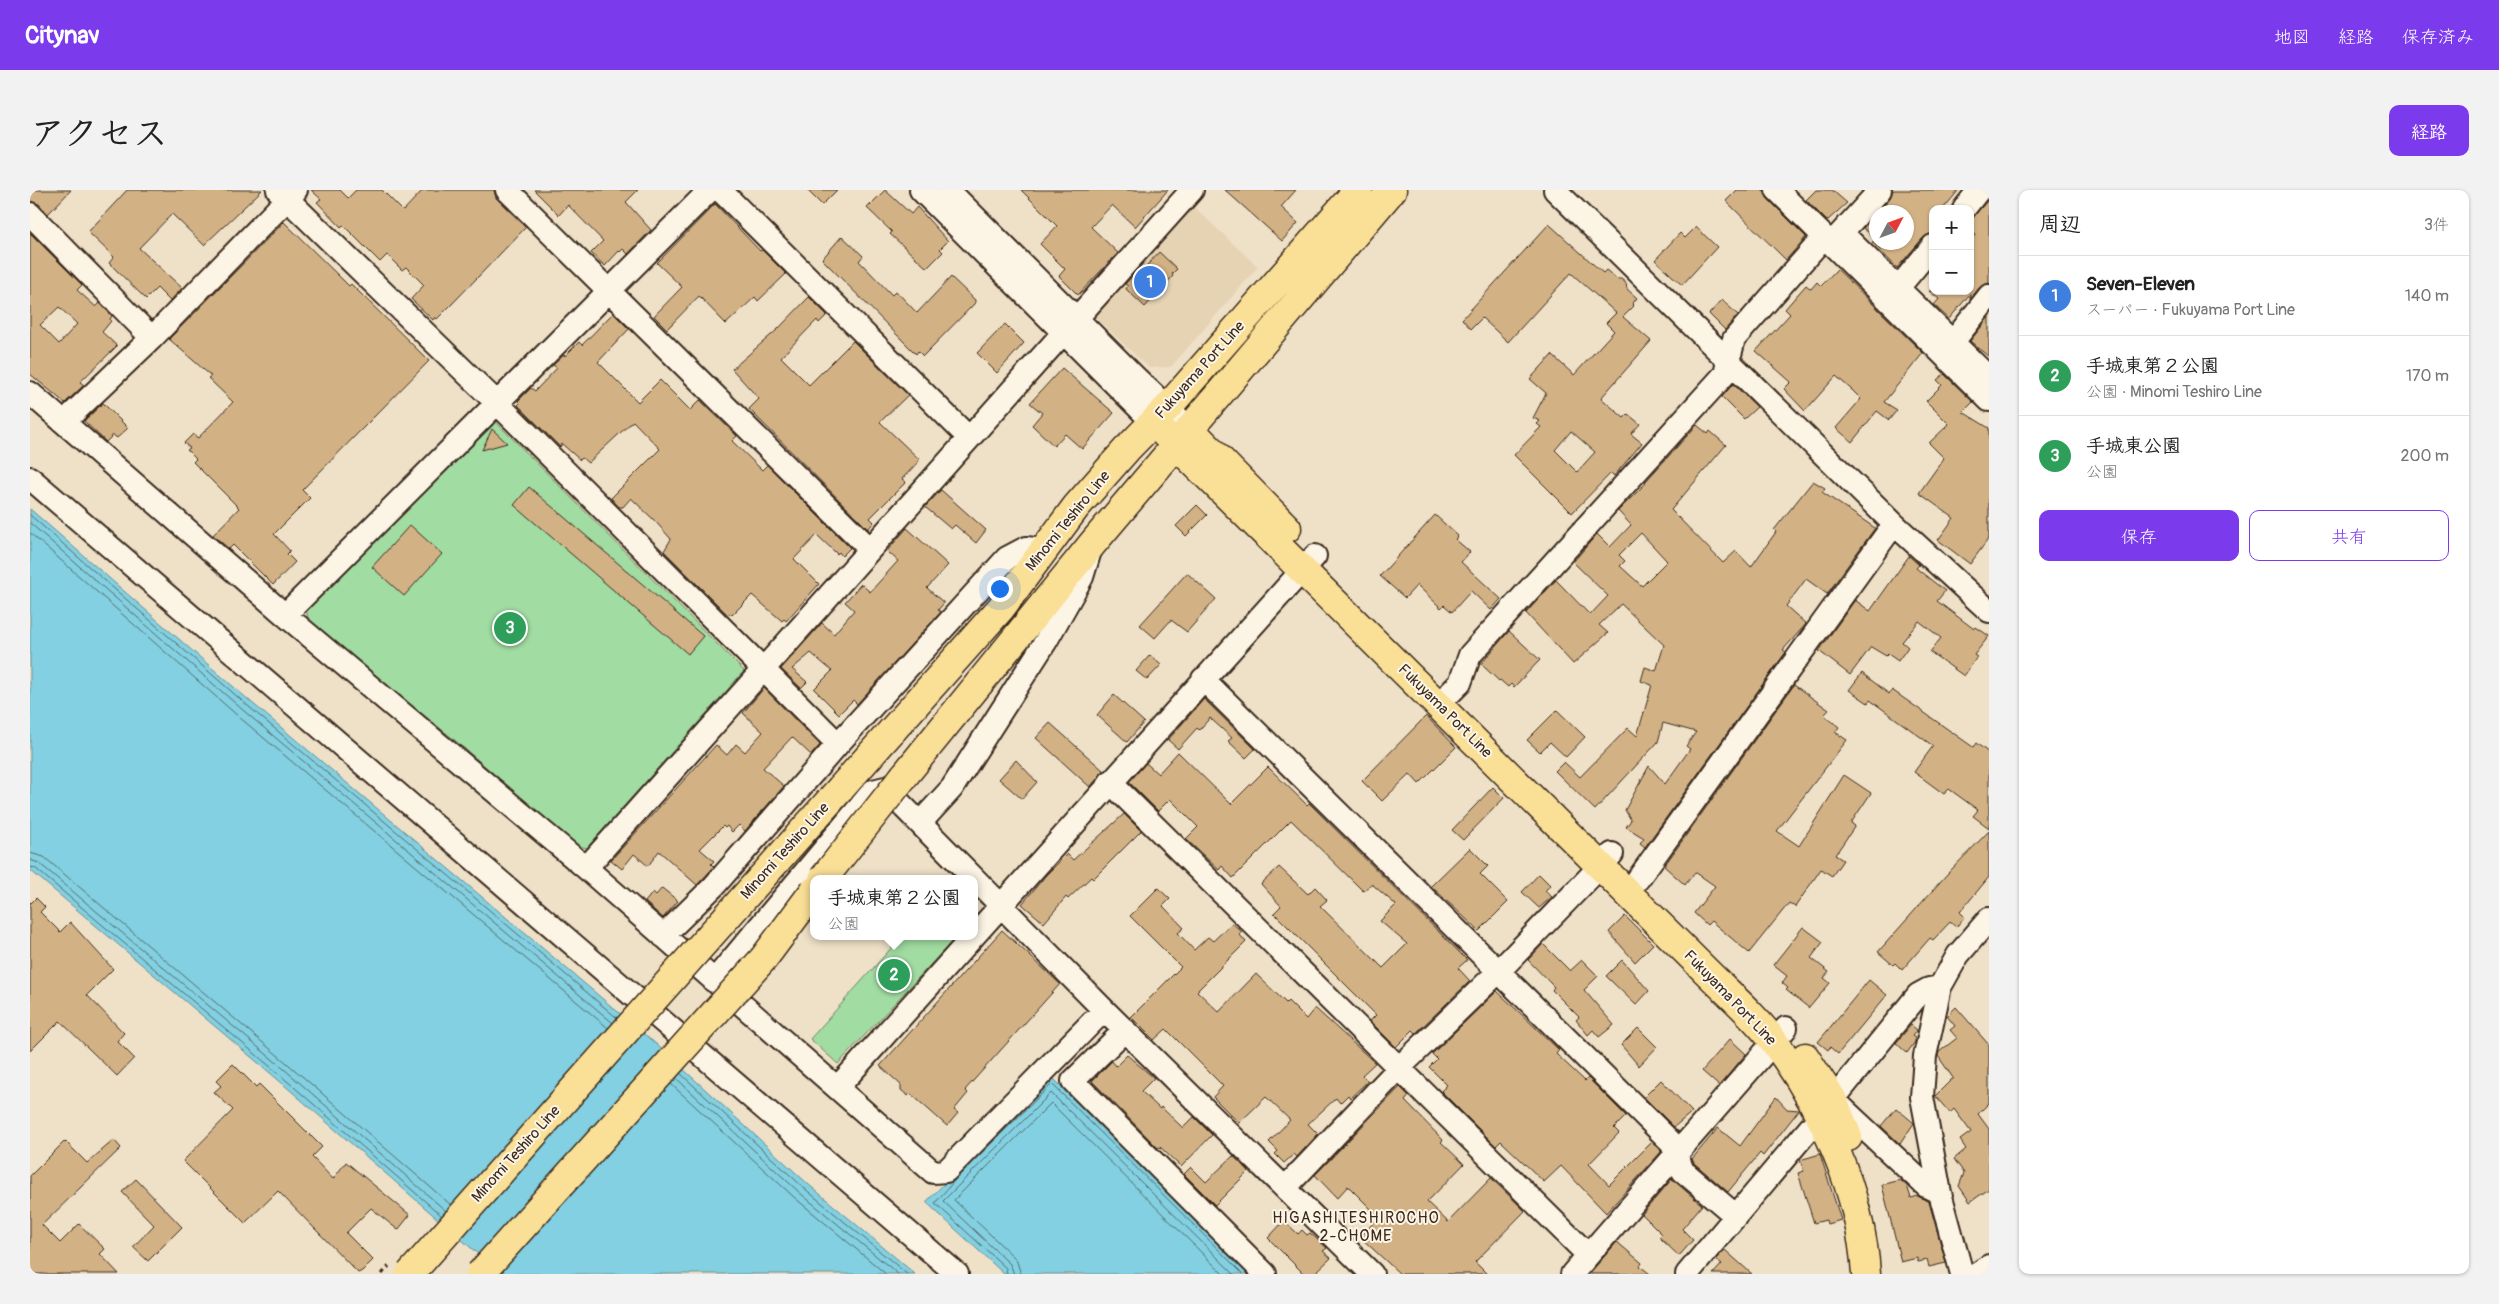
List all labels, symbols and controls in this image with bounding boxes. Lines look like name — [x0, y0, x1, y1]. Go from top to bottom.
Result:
text: Citynav — [25, 21, 100, 50]
text: 地図 — [2274, 26, 2310, 49]
text: 経路 — [2338, 26, 2374, 49]
text: 保存済み — [2402, 26, 2474, 49]
button: 経路 — [2389, 105, 2469, 156]
text: アクセス — [30, 112, 168, 156]
north arrow — [1869, 205, 1914, 250]
map controls — [1929, 205, 1974, 295]
button: + — [1929, 205, 1974, 250]
text: 周辺 — [2039, 211, 2081, 238]
text: 3件 — [2424, 215, 2449, 235]
button: − — [1929, 250, 1974, 295]
pin: 1 — [1134, 263, 1166, 301]
text: Seven-Eleven — [2086, 272, 2195, 296]
text: 1 — [2052, 286, 2058, 306]
text: 140 m — [2405, 286, 2449, 306]
text: スーパー · Fukuyama Port Line — [2086, 300, 2295, 320]
street label: Fukuyama Port Line — [1151, 317, 1249, 423]
text: 手城東第２公園 — [2086, 354, 2219, 378]
text: 2 — [2051, 366, 2059, 386]
text: 170 m — [2406, 366, 2449, 386]
text: 公園 · Minomi Teshiro Line — [2086, 382, 2262, 402]
text: 手城東公園 — [2086, 434, 2181, 458]
text: 3 — [2051, 446, 2059, 466]
text: 200 m — [2401, 446, 2449, 466]
text: 公園 — [2086, 462, 2118, 482]
street label: Minomi Teshiro Line — [1022, 467, 1115, 575]
button: 保存 — [2039, 510, 2239, 561]
button: 共有 — [2249, 510, 2449, 561]
your location — [987, 576, 1013, 602]
pin: 3 — [494, 609, 526, 647]
street label: Fukuyama Port Line — [1394, 660, 1496, 762]
street label: Minomi Teshiro Line — [737, 798, 834, 903]
popup — [810, 875, 978, 940]
text: 手城東第２公園 — [827, 886, 961, 910]
text: 公園 — [827, 914, 860, 934]
street label: Fukuyama Port Line — [1680, 946, 1781, 1050]
pin: 2 — [878, 956, 910, 994]
street label: Minomi Teshiro Line — [468, 1101, 565, 1206]
district label: HIGASHITESHIROCHO 2-CHOME — [1272, 1208, 1440, 1246]

